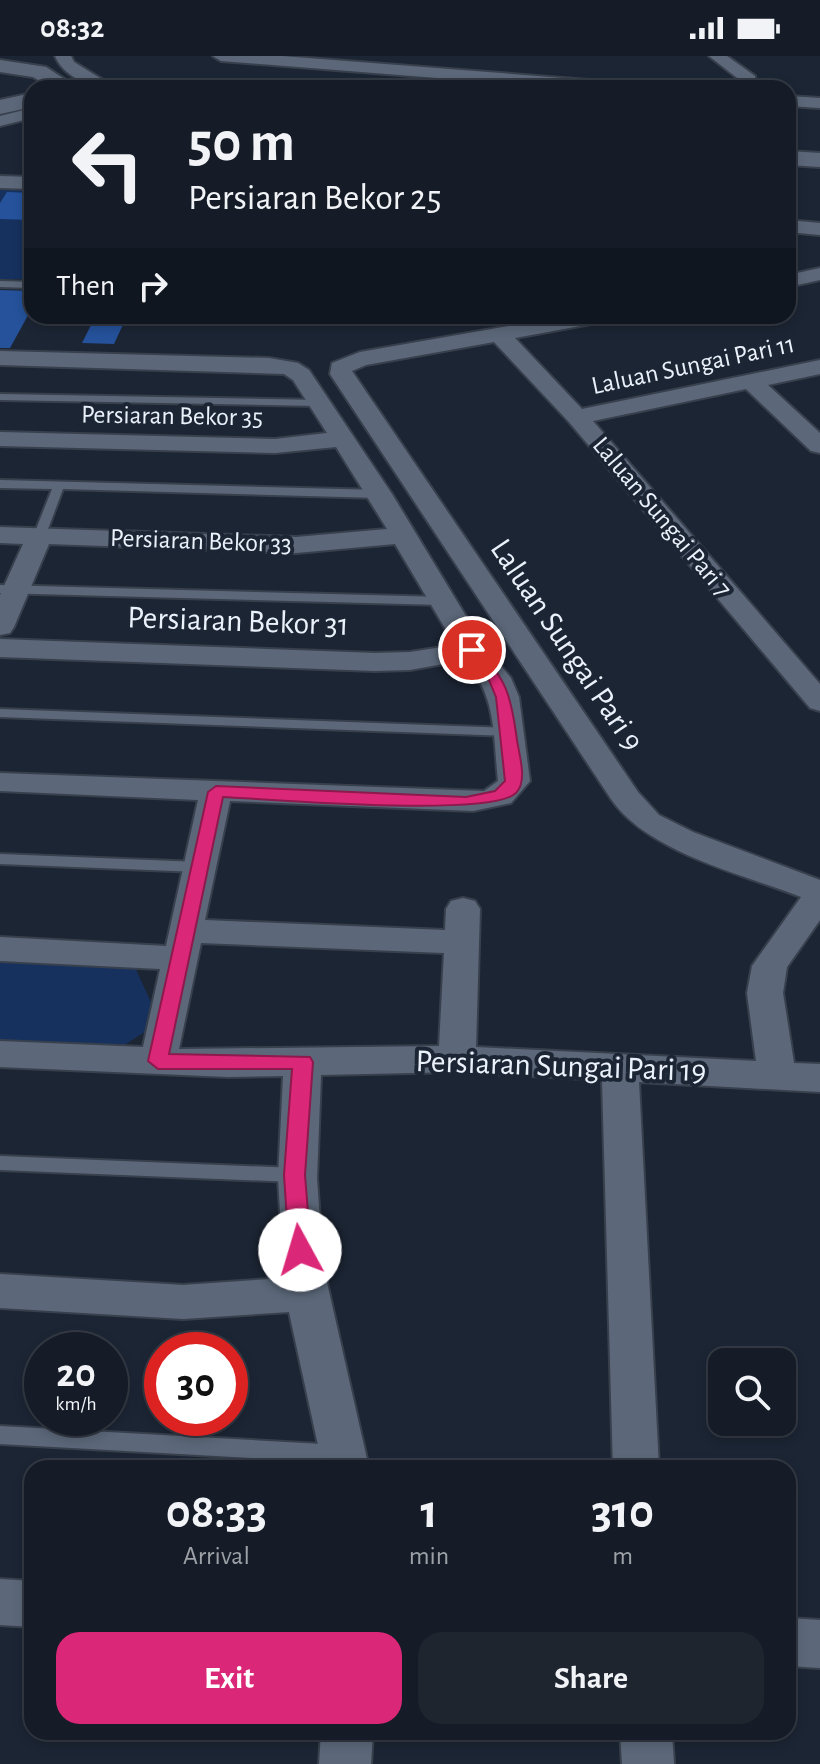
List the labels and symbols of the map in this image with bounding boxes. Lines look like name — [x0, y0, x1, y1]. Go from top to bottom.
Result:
street label: Laluan Sungai Pari 11 — [589, 331, 797, 399]
street label: Persiaran Bekor 35 — [81, 401, 263, 431]
street label: Laluan Sungai Pari 7 — [588, 432, 736, 602]
street label: Persiaran Bekor 33 — [110, 525, 292, 557]
street label: Laluan Sungai Pari 9 — [484, 533, 650, 757]
street label: Persiaran Bekor 31 — [127, 601, 349, 641]
pin — [438, 616, 506, 684]
street label: Persiaran Sungai Pari 19 — [415, 1045, 707, 1087]
position arrow — [258, 1208, 342, 1292]
speed limit sign: 30 — [144, 1332, 248, 1436]

